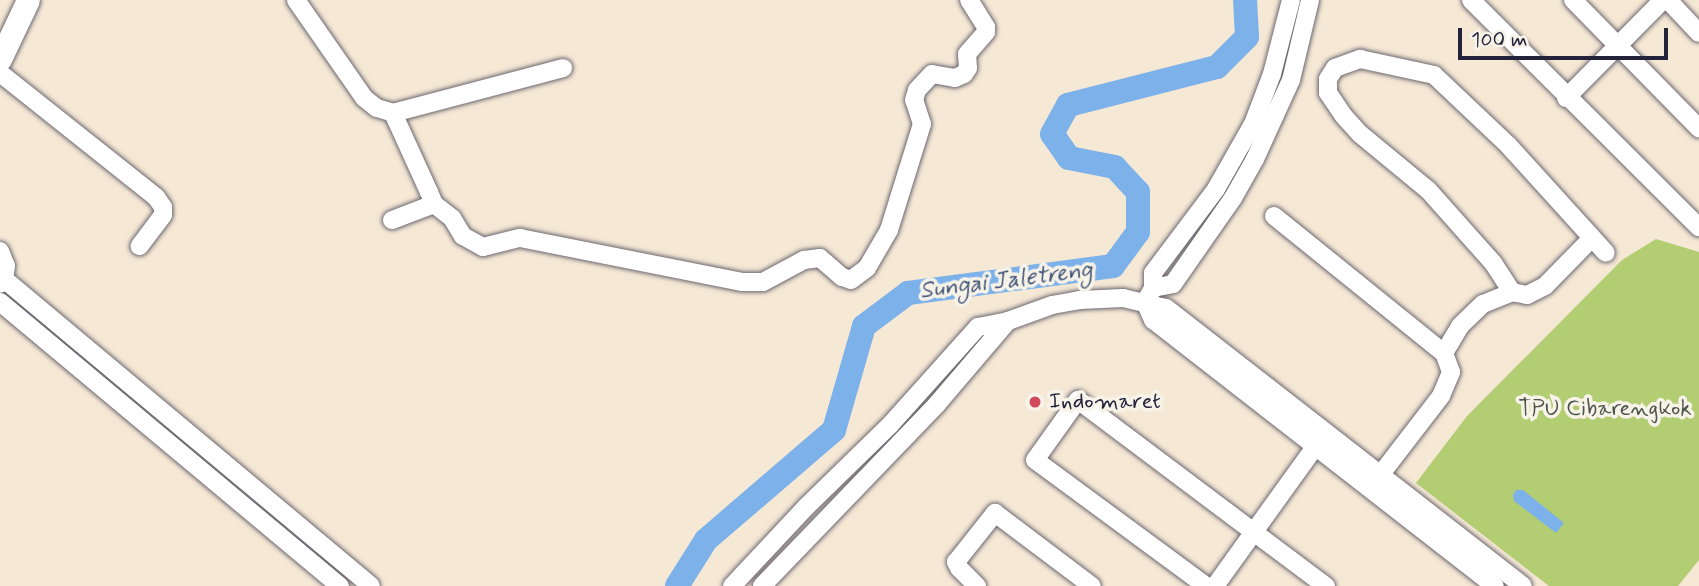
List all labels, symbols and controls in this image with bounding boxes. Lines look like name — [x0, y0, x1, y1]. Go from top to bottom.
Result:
scale bar — [1461, 14, 1671, 58]
text: 100 m — [1471, 26, 1527, 54]
water label: Sungai Jaletreng — [918, 256, 1094, 306]
place label: Indomaret — [1049, 388, 1161, 416]
marker: Indomaret — [1027, 394, 1043, 410]
park label: TPU Cibarengkok — [1521, 395, 1689, 423]

